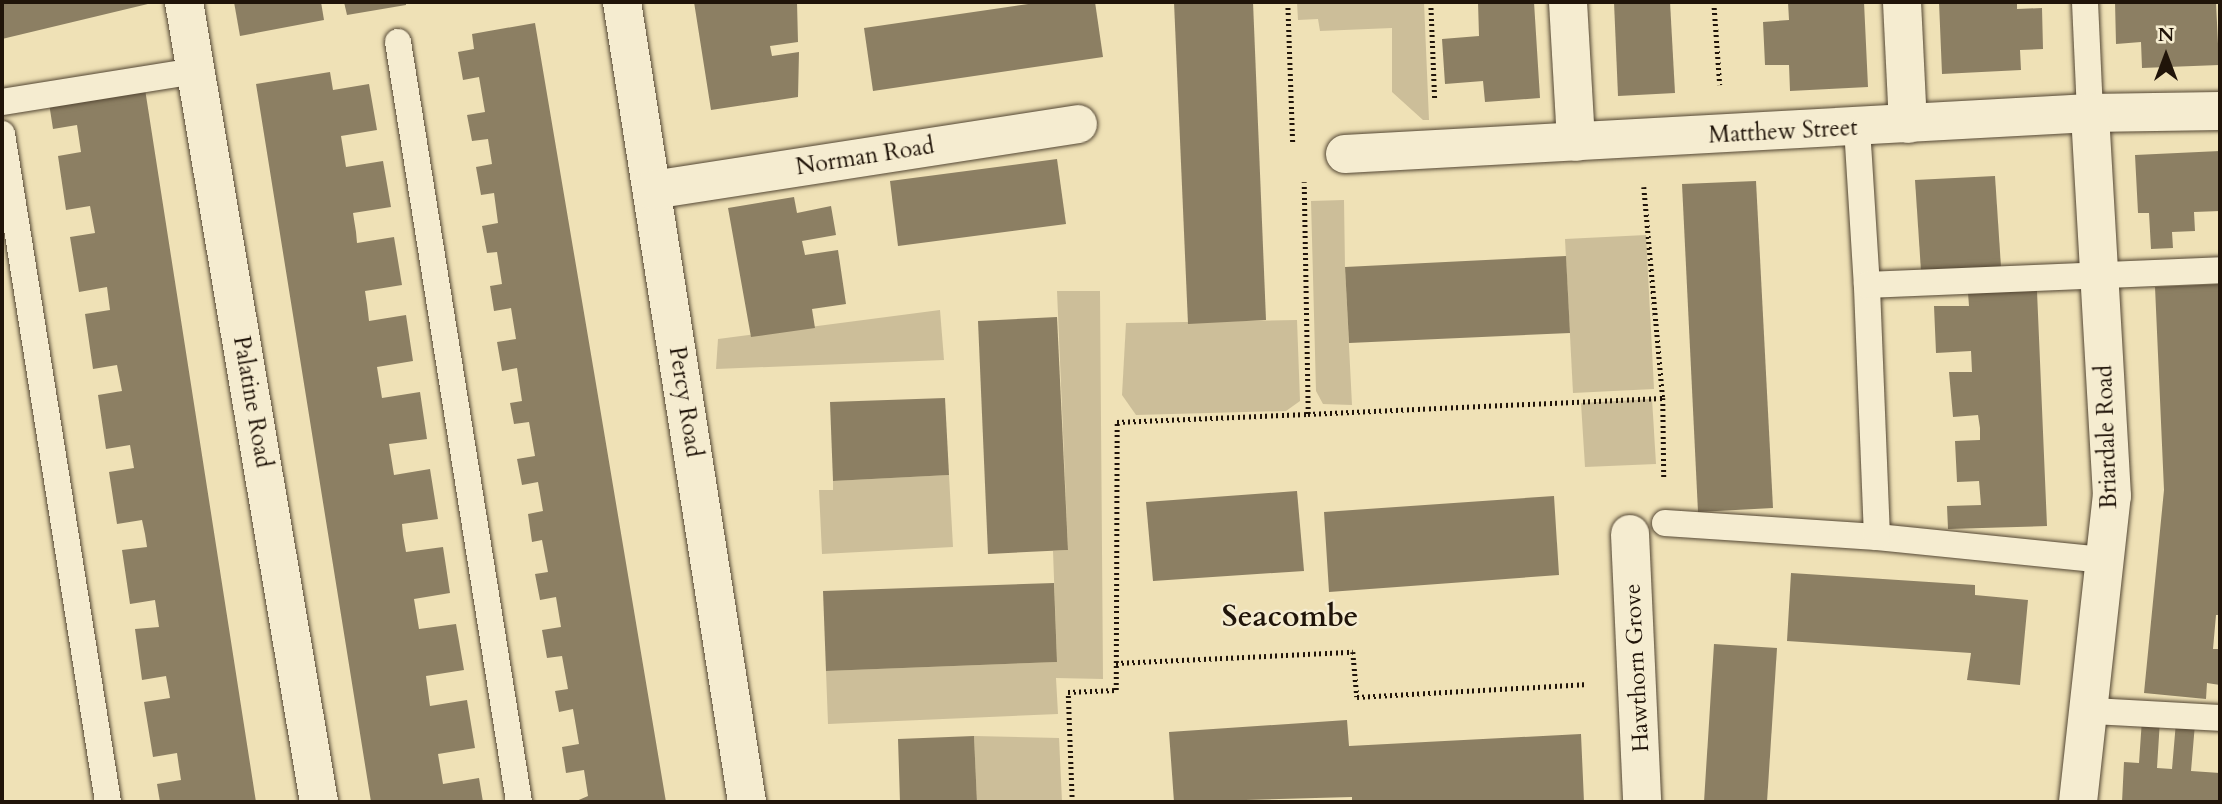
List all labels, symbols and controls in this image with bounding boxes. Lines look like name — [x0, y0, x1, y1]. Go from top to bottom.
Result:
north arrow — [2131, 21, 2201, 91]
text: N — [2158, 22, 2174, 48]
street label: Matthew Street — [1708, 114, 1858, 150]
street label: Norman Road — [794, 132, 936, 182]
street label: Palatine Road — [227, 334, 277, 470]
street label: Percy Road — [663, 345, 707, 459]
street label: Briardale Road — [2091, 365, 2123, 509]
street label: Hawthorn Grove — [1619, 583, 1655, 753]
district label: Seacombe — [1222, 599, 1358, 635]

